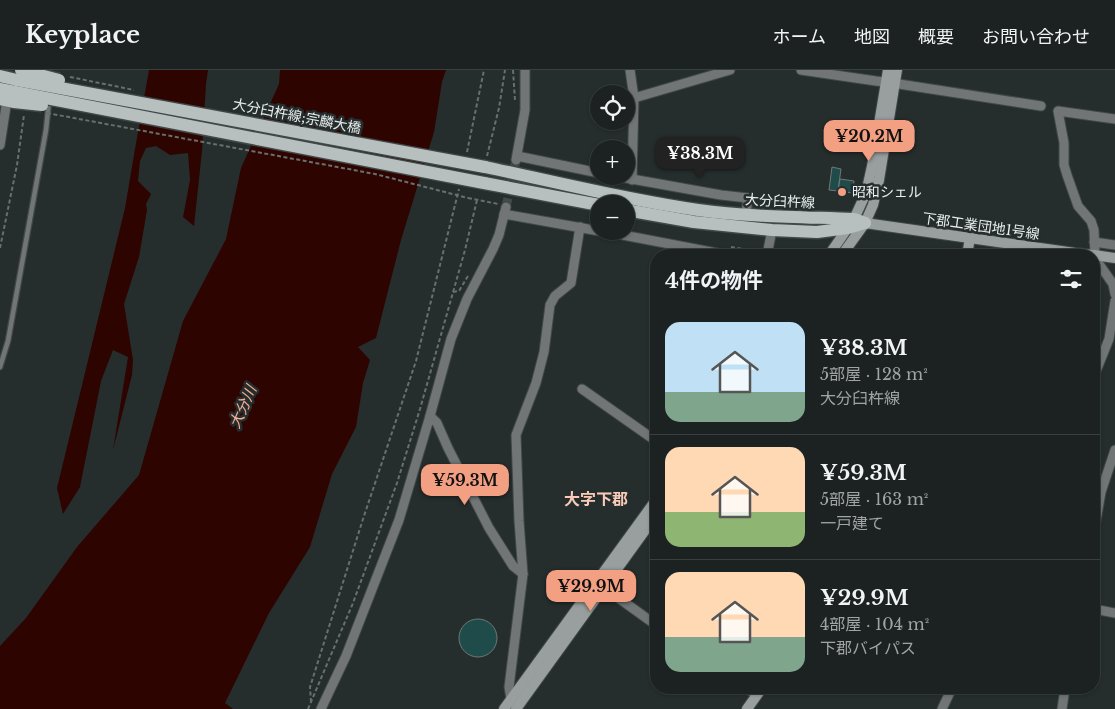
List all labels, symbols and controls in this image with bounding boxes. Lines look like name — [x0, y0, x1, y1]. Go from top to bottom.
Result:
text: Keyplace — [25, 20, 140, 49]
text: ホーム — [773, 26, 826, 48]
text: 地図 — [854, 26, 890, 48]
text: 概要 — [918, 26, 954, 48]
text: お問い合わせ — [982, 26, 1090, 48]
map controls — [590, 85, 635, 240]
button: locate — [590, 85, 635, 130]
street label: 大分臼杵線;宗麟大橋 — [231, 95, 363, 137]
pin: ¥20.2M — [828, 119, 910, 162]
text: ¥20.2M — [835, 126, 903, 146]
pin: ¥38.3M — [659, 136, 741, 179]
button: + — [590, 140, 635, 185]
text: ¥38.3M — [667, 143, 733, 163]
place label: 昭和シェル — [852, 183, 922, 201]
marker: 昭和シェル — [836, 186, 848, 198]
street label: 大分臼杵線 — [745, 190, 815, 212]
button: − — [590, 195, 635, 240]
street label: 下郡工業団地1号線 — [921, 209, 1041, 243]
icon: filters — [1057, 265, 1085, 293]
text: 4件の物件 — [665, 268, 763, 294]
text: ¥38.3M — [820, 335, 907, 361]
icon: home — [705, 342, 765, 402]
text: 5部屋 · 128 m² — [820, 364, 928, 384]
water label: 大分川 — [225, 381, 261, 431]
text: 大分臼杵線 — [820, 388, 900, 408]
text: ¥59.3M — [820, 460, 907, 486]
pin: ¥59.3M — [424, 464, 506, 506]
icon: home — [705, 467, 765, 527]
text: ¥59.3M — [432, 470, 498, 490]
district label: 大字下郡 — [564, 489, 628, 509]
text: 5部屋 · 163 m² — [820, 489, 928, 509]
text: 一戸建て — [820, 513, 884, 533]
pin: ¥29.9M — [550, 570, 632, 612]
text: ¥29.9M — [557, 576, 625, 596]
text: ¥29.9M — [820, 585, 909, 611]
icon: home — [705, 592, 765, 652]
text: 4部屋 · 104 m² — [820, 614, 929, 634]
text: 下郡バイパス — [820, 638, 916, 658]

